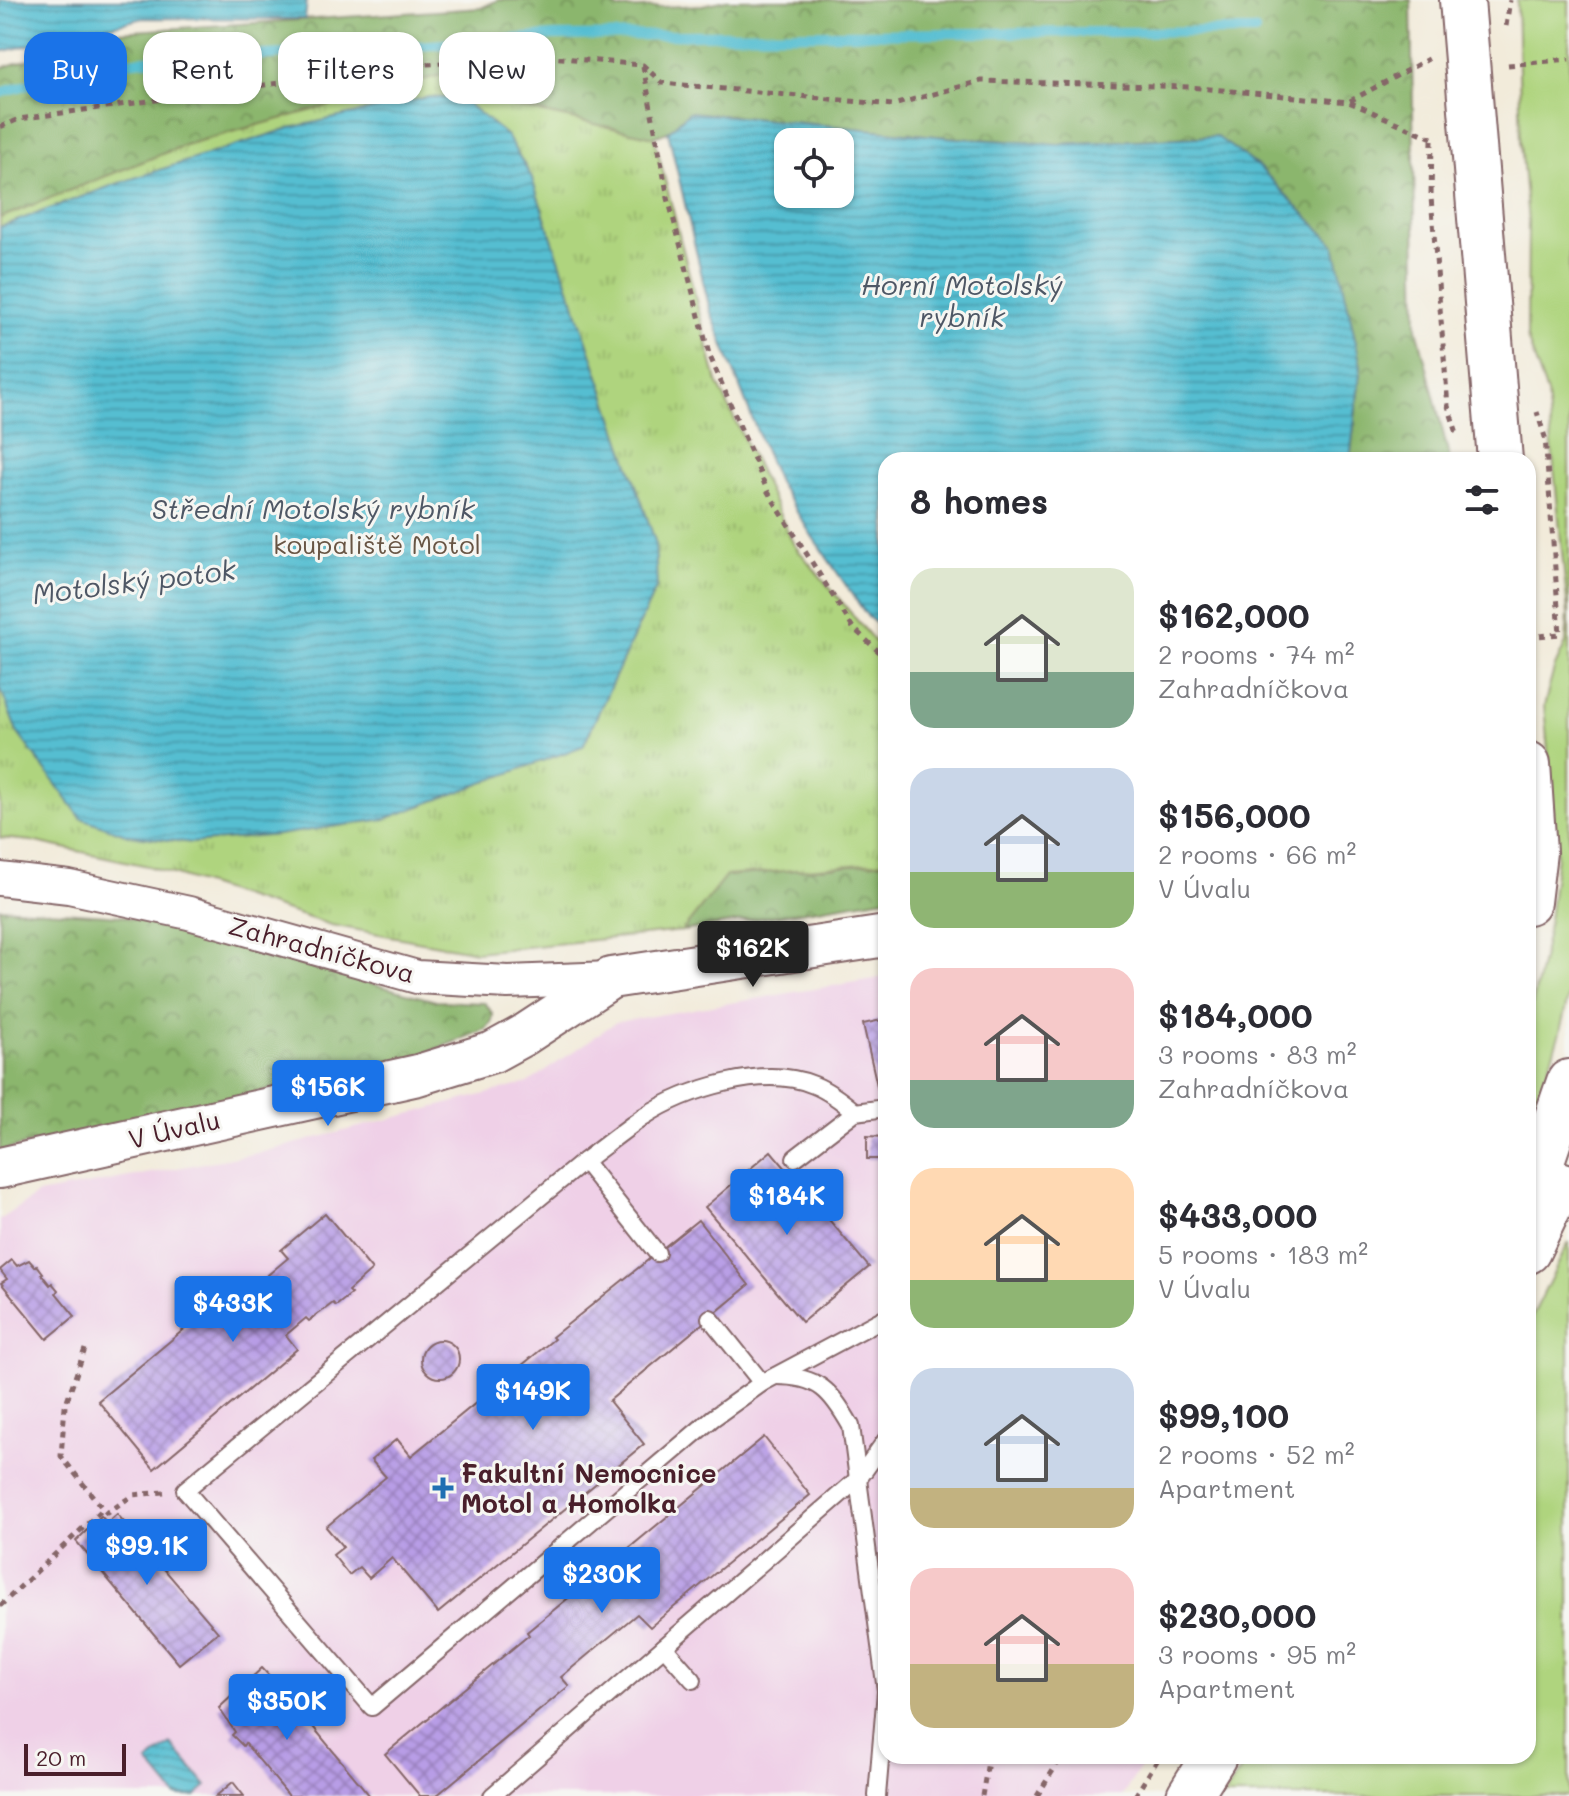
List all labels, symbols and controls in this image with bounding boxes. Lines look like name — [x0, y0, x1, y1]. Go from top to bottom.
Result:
chip: Buy — [24, 32, 127, 104]
chip: Rent — [143, 32, 262, 104]
chip: Filters — [278, 32, 423, 104]
chip: New — [439, 32, 555, 104]
map controls — [774, 128, 854, 208]
button: locate — [774, 128, 854, 208]
water label: Horní Motolský rybník — [861, 266, 1063, 334]
text: 8 homes — [910, 478, 1048, 523]
icon: filters — [1460, 478, 1504, 522]
water label: Střední Motolský rybník — [151, 490, 476, 526]
park label: koupaliště Motol — [273, 527, 481, 561]
water label: Motolský potok — [30, 551, 239, 611]
text: $162,000 — [1158, 592, 1310, 637]
icon: home — [974, 600, 1070, 696]
text: 2 rooms · 74 m² — [1158, 637, 1355, 671]
text: Zahradníčkova — [1158, 671, 1349, 705]
text: $156,000 — [1158, 792, 1311, 837]
icon: home — [974, 800, 1070, 896]
text: 2 rooms · 66 m² — [1158, 837, 1356, 871]
text: V Úvalu — [1158, 871, 1251, 905]
street label: Zahradníčkova — [225, 908, 419, 990]
pin: $162K — [697, 921, 809, 989]
text: $162K — [716, 930, 790, 964]
text: $184,000 — [1158, 992, 1313, 1037]
icon: home — [974, 1000, 1070, 1096]
text: 3 rooms · 83 m² — [1158, 1037, 1357, 1071]
pin: $156K — [272, 1060, 384, 1128]
text: $156K — [290, 1069, 366, 1103]
text: Zahradníčkova — [1158, 1071, 1349, 1105]
street label: V Úvalu — [125, 1102, 223, 1156]
pin: $184K — [731, 1169, 843, 1237]
text: $184K — [748, 1178, 826, 1212]
text: $433,000 — [1158, 1192, 1317, 1237]
icon: home — [974, 1200, 1070, 1296]
text: 5 rooms · 183 m² — [1158, 1237, 1368, 1271]
text: V Úvalu — [1158, 1271, 1251, 1305]
pin: $433K — [177, 1276, 289, 1344]
text: $433K — [193, 1285, 273, 1319]
pin: $149K — [477, 1364, 589, 1432]
text: $149K — [495, 1373, 571, 1407]
text: $99,100 — [1158, 1392, 1289, 1437]
icon: home — [974, 1400, 1070, 1496]
text: 2 rooms · 52 m² — [1158, 1437, 1355, 1471]
place label: Fakultní Nemocnice Motol a Homolka — [461, 1456, 716, 1520]
text: Apartment — [1158, 1471, 1295, 1505]
marker: Fakultní Nemocnice Motol a Homolka — [432, 1477, 454, 1499]
pin: $99.1K — [82, 1519, 212, 1587]
text: $99.1K — [105, 1528, 189, 1562]
pin: $230K — [546, 1547, 658, 1615]
text: $230K — [562, 1556, 642, 1590]
text: $230,000 — [1158, 1592, 1316, 1637]
icon: home — [974, 1600, 1070, 1696]
text: 3 rooms · 95 m² — [1158, 1637, 1356, 1671]
text: Apartment — [1158, 1671, 1295, 1705]
pin: $350K — [231, 1674, 343, 1742]
text: $350K — [247, 1683, 327, 1717]
scale bar — [24, 1740, 126, 1776]
text: 20 m — [36, 1743, 86, 1772]

